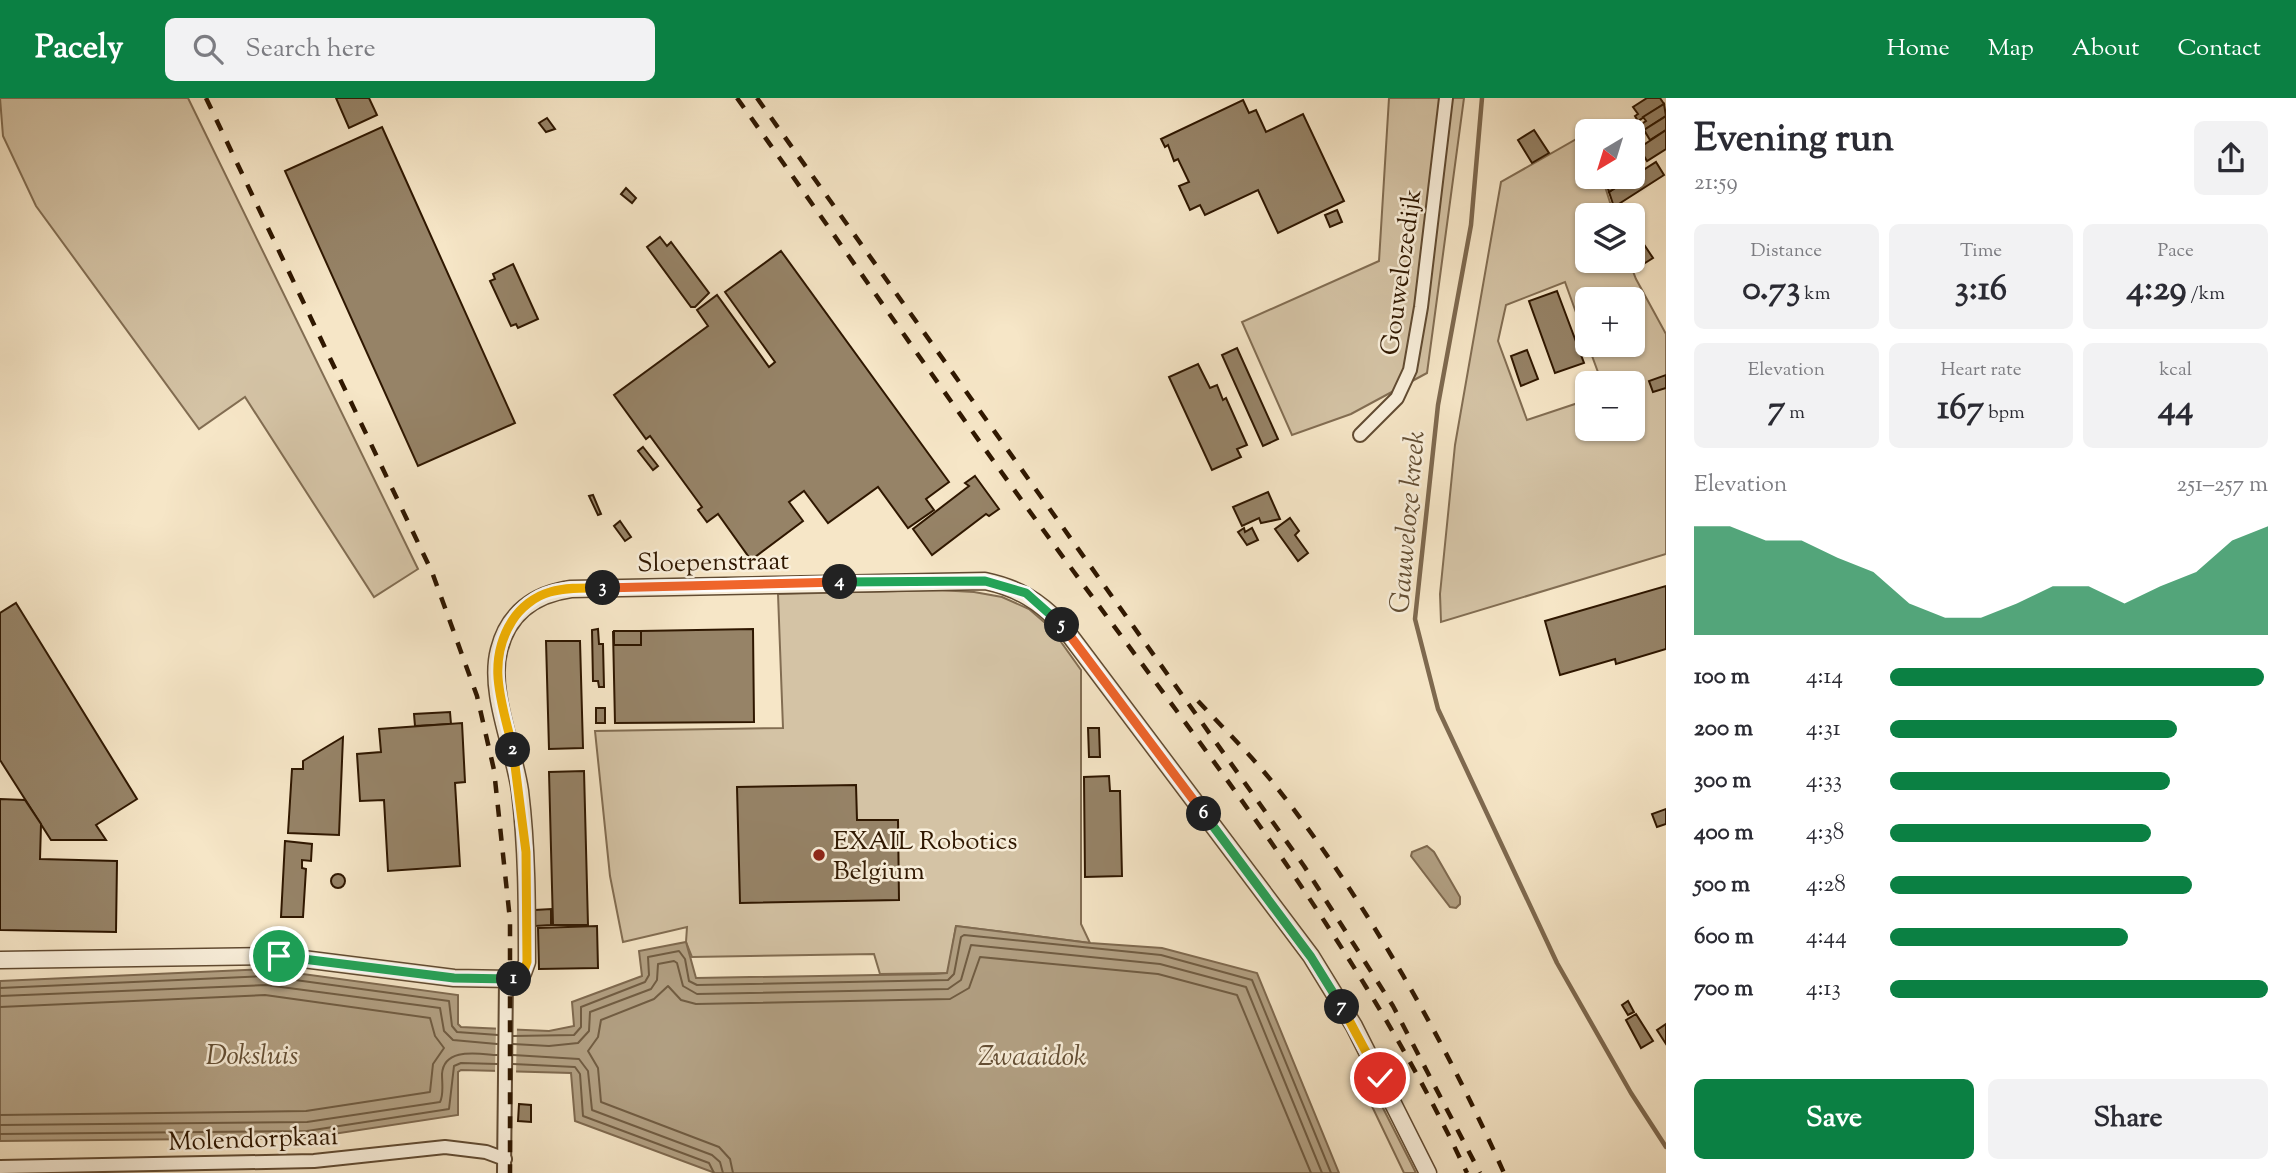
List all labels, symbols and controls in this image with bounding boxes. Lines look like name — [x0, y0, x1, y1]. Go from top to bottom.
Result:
search box — [165, 18, 655, 81]
text: Pacely — [35, 25, 123, 73]
icon: search — [189, 30, 227, 68]
text: Search here — [245, 31, 376, 68]
text: Home — [1887, 32, 1950, 66]
text: Map — [1988, 32, 2034, 66]
text: About — [2072, 32, 2139, 66]
text: Contact — [2177, 32, 2261, 66]
text: Evening run — [1694, 114, 1894, 168]
north arrow — [1575, 119, 1645, 189]
map controls — [1575, 119, 1645, 441]
button: share — [2194, 121, 2268, 195]
text: 21:59 — [1694, 167, 1738, 200]
street label: Gouwelozedijk — [1372, 187, 1432, 358]
button: layers — [1575, 203, 1645, 273]
text: Distance — [1751, 238, 1822, 265]
text: Time — [1960, 238, 2002, 265]
text: Pace — [2157, 238, 2194, 265]
text: 0.73 — [1742, 265, 1800, 316]
text: 3:16 — [1955, 265, 2007, 316]
text: 4:29 — [2126, 265, 2187, 316]
text: km — [1800, 281, 1830, 308]
text: /km — [2187, 281, 2225, 308]
button: + — [1575, 287, 1645, 357]
text: Elevation — [1748, 357, 1825, 384]
text: Heart rate — [1940, 357, 2022, 384]
text: kcal — [2159, 357, 2192, 384]
button: − — [1575, 371, 1645, 441]
text: 7 — [1768, 384, 1785, 435]
text: 167 — [1937, 384, 1984, 435]
text: 44 — [2158, 384, 2193, 435]
text: m — [1785, 400, 1805, 427]
text: bpm — [1984, 400, 2025, 427]
water label: Gauweloze kreek — [1381, 429, 1437, 615]
text: Elevation — [1694, 469, 1787, 502]
text: 251–257 m — [2176, 469, 2268, 502]
street label: Sloepenstraat — [637, 544, 789, 583]
pin: 4 — [822, 564, 858, 600]
text: 4 — [835, 568, 844, 595]
pin: 3 — [586, 570, 620, 606]
text: 3 — [599, 574, 606, 601]
pin: 5 — [1044, 608, 1080, 642]
text: 5 — [1058, 611, 1065, 638]
text: 100 m — [1694, 661, 1750, 694]
text: 4:14 — [1806, 661, 1843, 694]
text: 200 m — [1694, 713, 1753, 746]
text: 4:31 — [1806, 713, 1841, 746]
pin: 2 — [496, 732, 530, 768]
text: 2 — [508, 736, 517, 763]
text: 300 m — [1694, 765, 1751, 798]
text: 4:33 — [1806, 765, 1842, 798]
pin: 6 — [1186, 796, 1222, 832]
text: 6 — [1199, 800, 1208, 827]
text: 400 m — [1694, 817, 1754, 850]
text: 4:38 — [1806, 817, 1844, 850]
place label: EXAIL Robotics Belgium — [833, 824, 1017, 891]
marker: EXAIL Robotics Belgium — [811, 847, 827, 863]
text: 500 m — [1694, 869, 1750, 902]
text: 4:28 — [1806, 869, 1846, 902]
text: 600 m — [1694, 921, 1754, 954]
text: 4:44 — [1806, 921, 1847, 954]
pin — [249, 926, 309, 986]
icon: arrive — [260, 937, 298, 975]
pin: 1 — [496, 962, 532, 996]
text: 1 — [510, 965, 517, 992]
text: 700 m — [1694, 973, 1753, 1006]
text: 4:13 — [1806, 973, 1841, 1006]
pin: 7 — [1324, 990, 1360, 1024]
text: 7 — [1337, 993, 1346, 1020]
water label: Doksluis — [206, 1037, 298, 1077]
water label: Zwaaidok — [978, 1038, 1087, 1078]
pin — [1350, 1048, 1410, 1108]
icon: check — [1361, 1059, 1399, 1097]
button: Save — [1694, 1079, 1974, 1159]
button: Share — [1988, 1079, 2268, 1159]
street label: Molendorpkaai — [167, 1119, 339, 1162]

